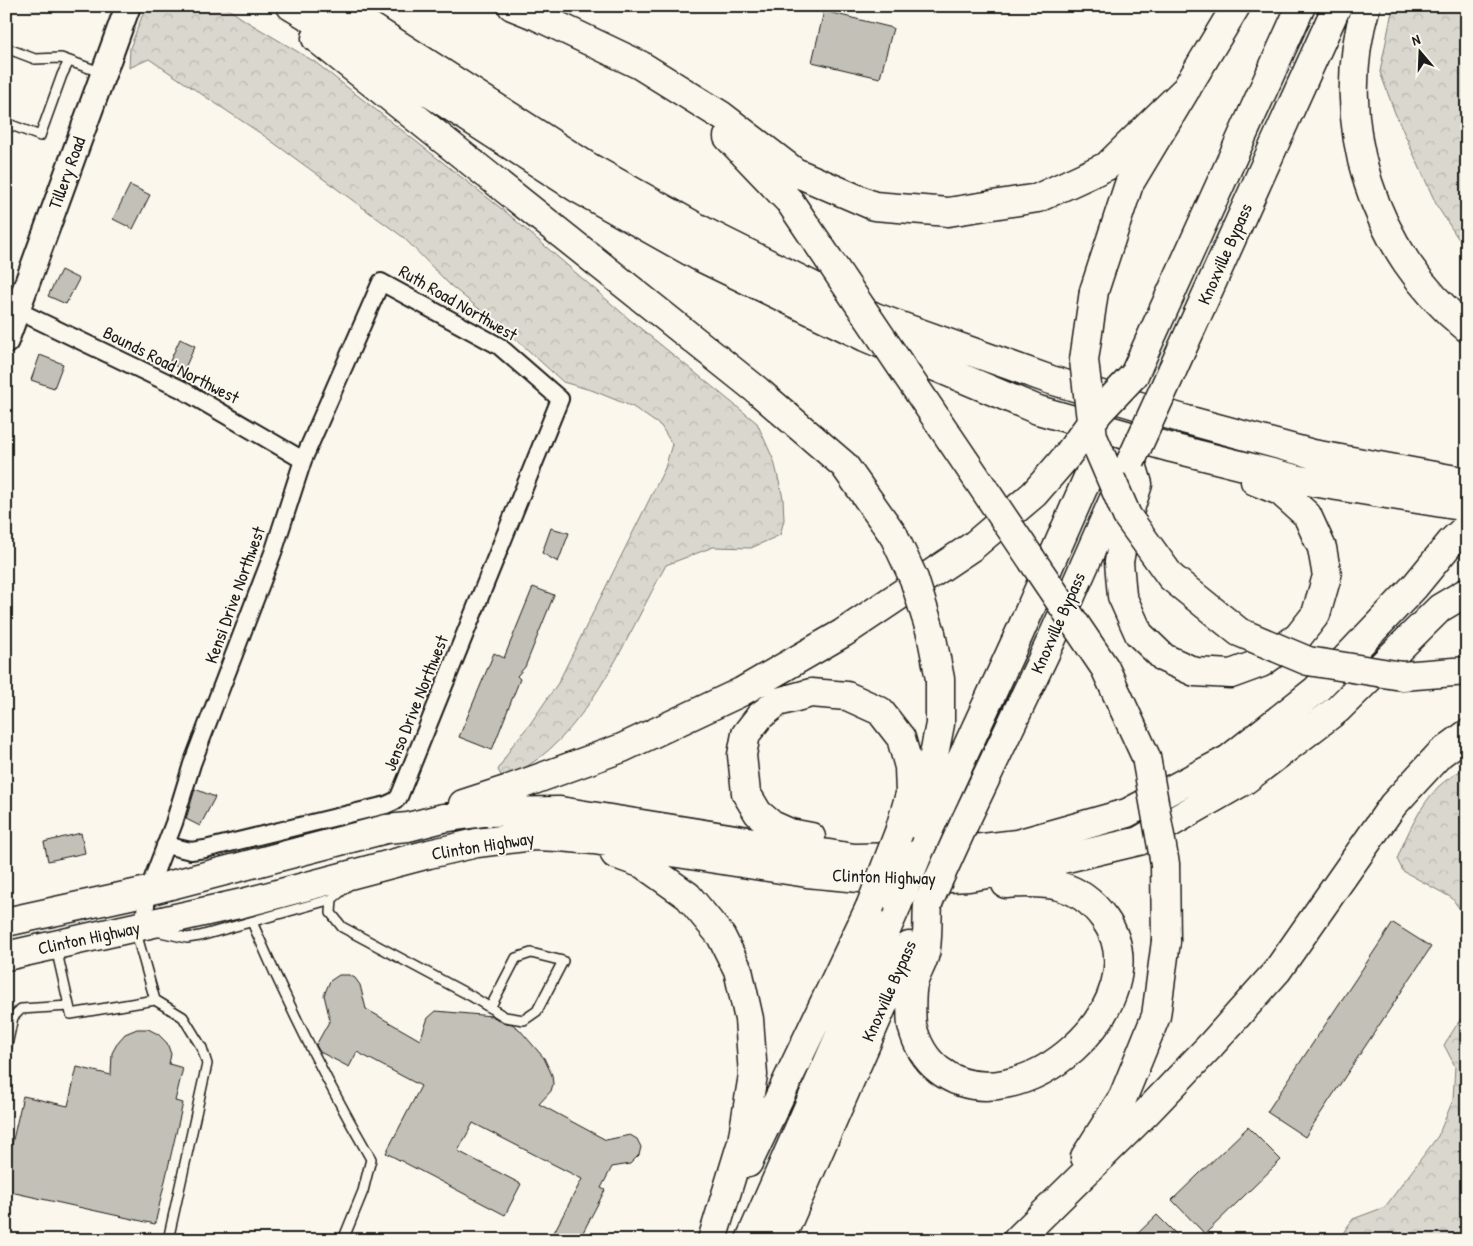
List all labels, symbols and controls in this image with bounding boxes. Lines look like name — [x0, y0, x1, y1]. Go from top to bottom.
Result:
north arrow — [1396, 28, 1446, 78]
text: N — [1409, 29, 1423, 49]
street label: Tillery Road — [42, 133, 91, 213]
street label: Knoxville Bypass — [1191, 199, 1258, 308]
street label: Ruth Road Northwest — [394, 258, 523, 347]
street label: Bounds Road Northwest — [99, 319, 244, 410]
street label: Kensi Drive Northwest — [198, 522, 271, 667]
street label: Knoxville Bypass — [1024, 568, 1091, 677]
street label: Jenso Drive Northwest — [377, 630, 454, 774]
street label: Clinton Highway — [430, 825, 536, 866]
street label: Clinton Highway — [832, 862, 937, 891]
street label: Clinton Highway — [36, 914, 143, 961]
street label: Knoxville Bypass — [855, 936, 922, 1045]

